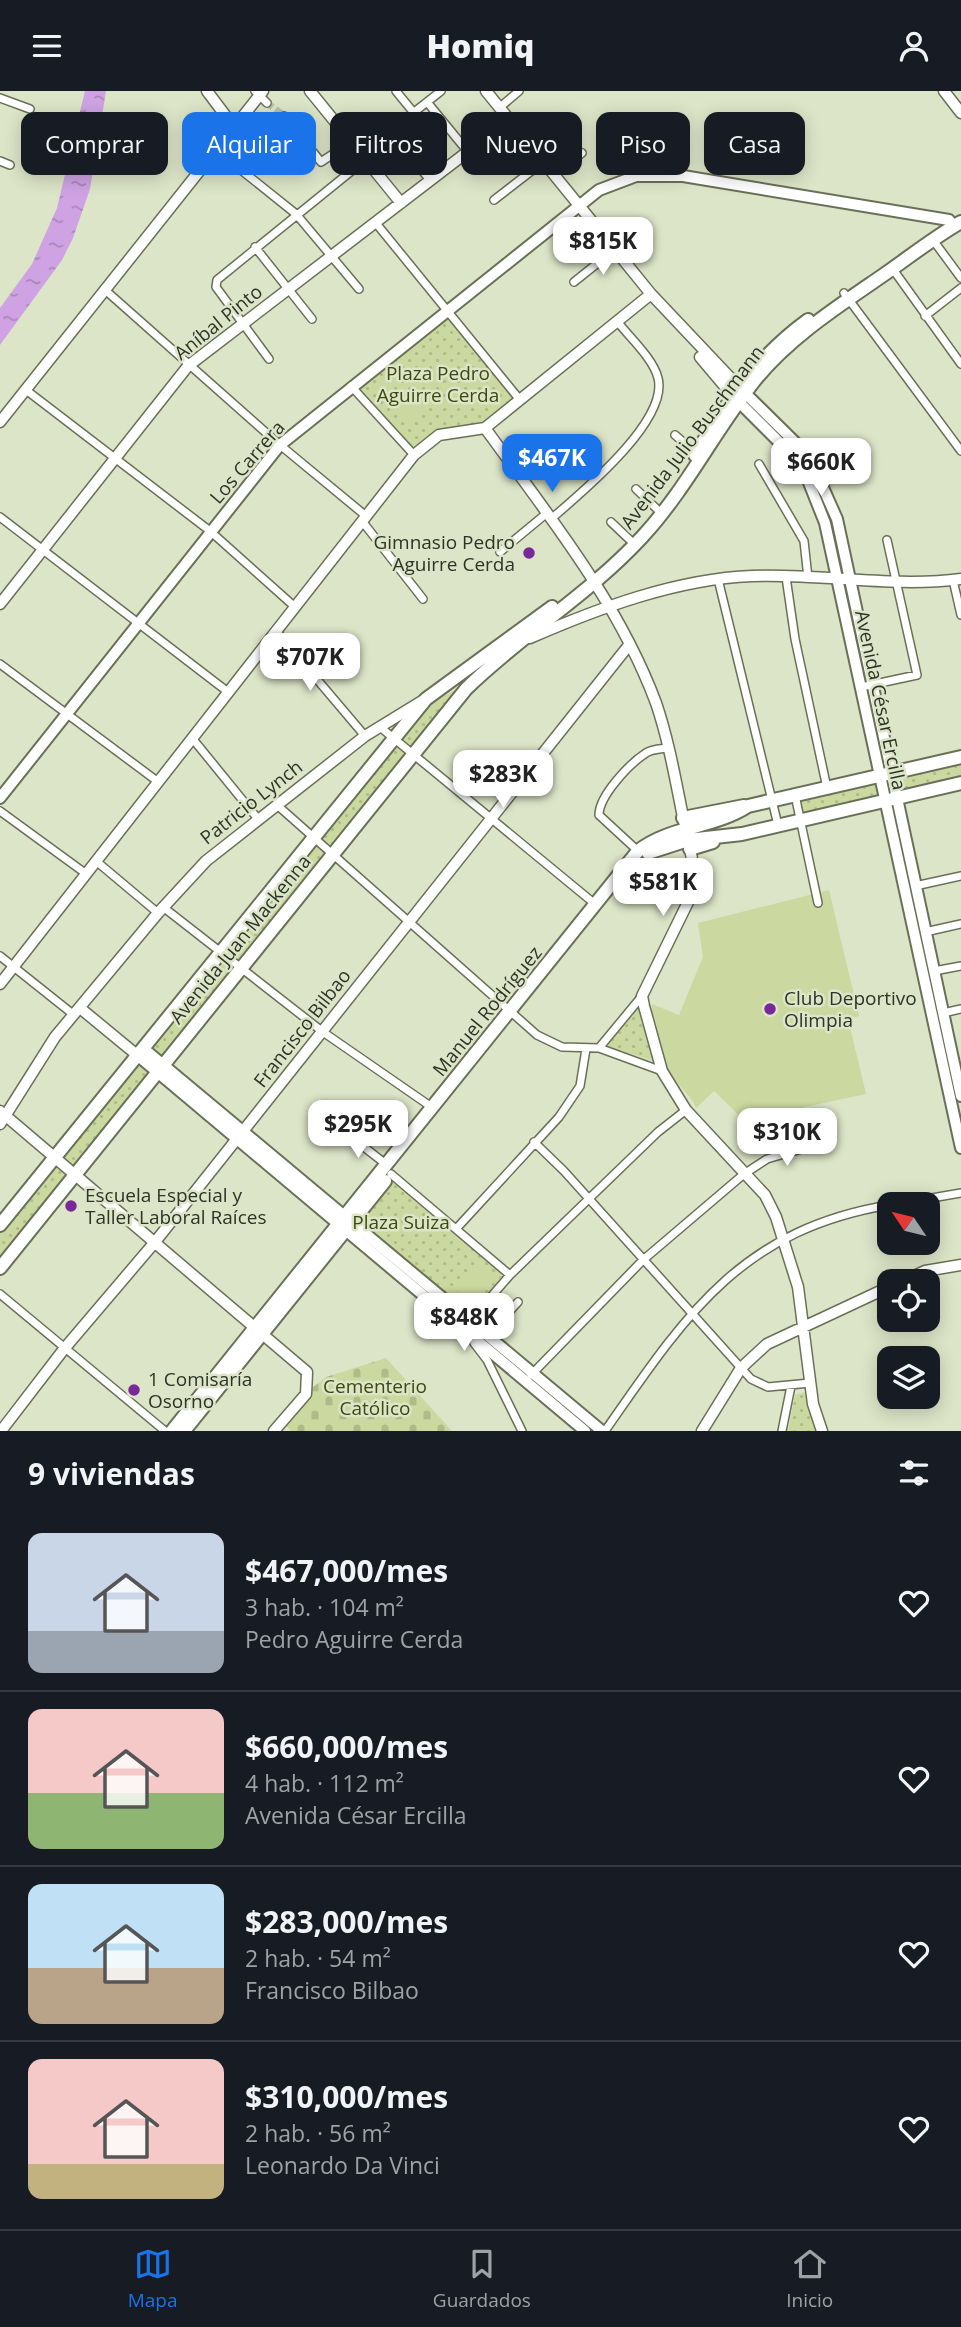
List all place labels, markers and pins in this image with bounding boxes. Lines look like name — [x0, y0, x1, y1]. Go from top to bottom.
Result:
pin: $815K — [554, 218, 652, 277]
pin: $467K — [503, 435, 601, 494]
pin: $660K — [772, 439, 870, 498]
place label: Gimnasio Pedro Aguirre Cerda — [373, 529, 515, 577]
marker: Gimnasio Pedro Aguirre Cerda — [521, 545, 537, 561]
pin: $707K — [261, 633, 359, 693]
pin: $283K — [454, 751, 552, 810]
pin: $581K — [614, 859, 712, 918]
place label: Club Deportivo Olimpia — [784, 985, 917, 1033]
marker: Club Deportivo Olimpia — [762, 1001, 778, 1017]
pin: $295K — [309, 1101, 407, 1160]
pin: $310K — [738, 1109, 836, 1168]
place label: Escuela Especial y Taller Laboral Raíces — [85, 1182, 266, 1230]
marker: Escuela Especial y Taller Laboral Raíces — [63, 1198, 79, 1214]
pin: $848K — [415, 1293, 513, 1353]
place label: 1 Comisaría Osorno — [148, 1366, 252, 1414]
marker: 1 Comisaría Osorno — [126, 1382, 142, 1398]

